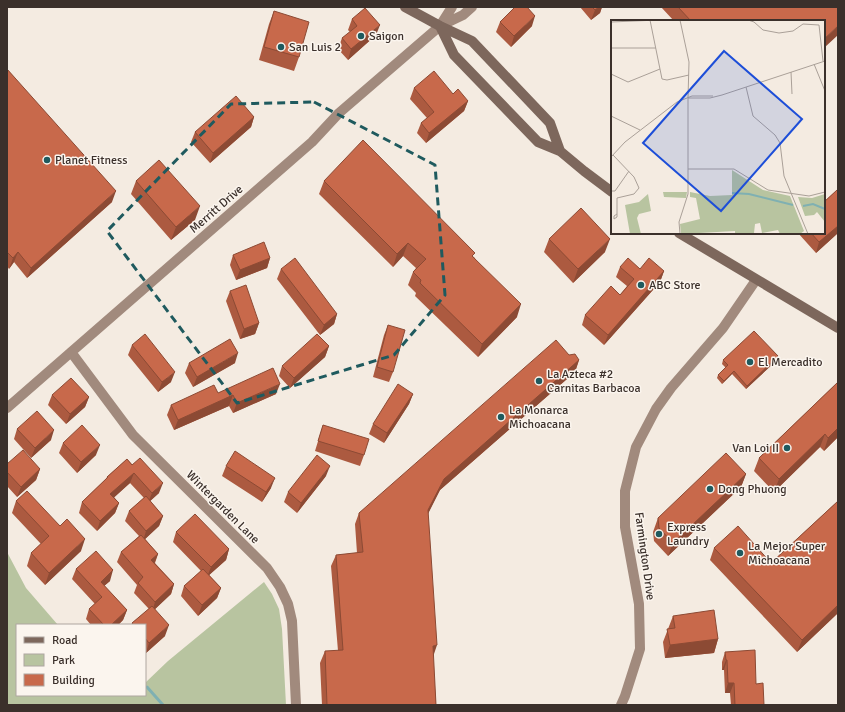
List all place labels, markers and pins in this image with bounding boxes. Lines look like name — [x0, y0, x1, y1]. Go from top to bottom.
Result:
place label: Saigon — [369, 29, 404, 44]
marker: Saigon — [356, 31, 366, 41]
place label: San Luis 2 — [289, 40, 341, 55]
marker: San Luis 2 — [276, 42, 286, 52]
place label: Planet Fitness — [55, 153, 128, 168]
marker: Planet Fitness — [42, 155, 52, 165]
place label: ABC Store — [649, 278, 701, 293]
marker: ABC Store — [636, 280, 646, 290]
place label: El Mercadito — [758, 355, 822, 370]
marker: El Mercadito — [745, 357, 755, 367]
place label: La Azteca #2 Carnitas Barbacoa — [547, 367, 641, 396]
marker: La Azteca #2 Carnitas Barbacoa — [534, 376, 544, 386]
place label: La Monarca Michoacana — [509, 403, 571, 432]
marker: La Monarca Michoacana — [496, 412, 506, 422]
place label: Van Loi II — [732, 441, 779, 456]
marker: Van Loi II — [782, 443, 792, 453]
place label: Dong Phuong — [718, 482, 787, 497]
marker: Dong Phuong — [705, 484, 715, 494]
place label: Express Laundry — [667, 520, 709, 549]
marker: Express Laundry — [654, 529, 664, 539]
place label: La Mejor Super Michoacana — [748, 539, 826, 568]
marker: La Mejor Super Michoacana — [735, 548, 745, 558]

